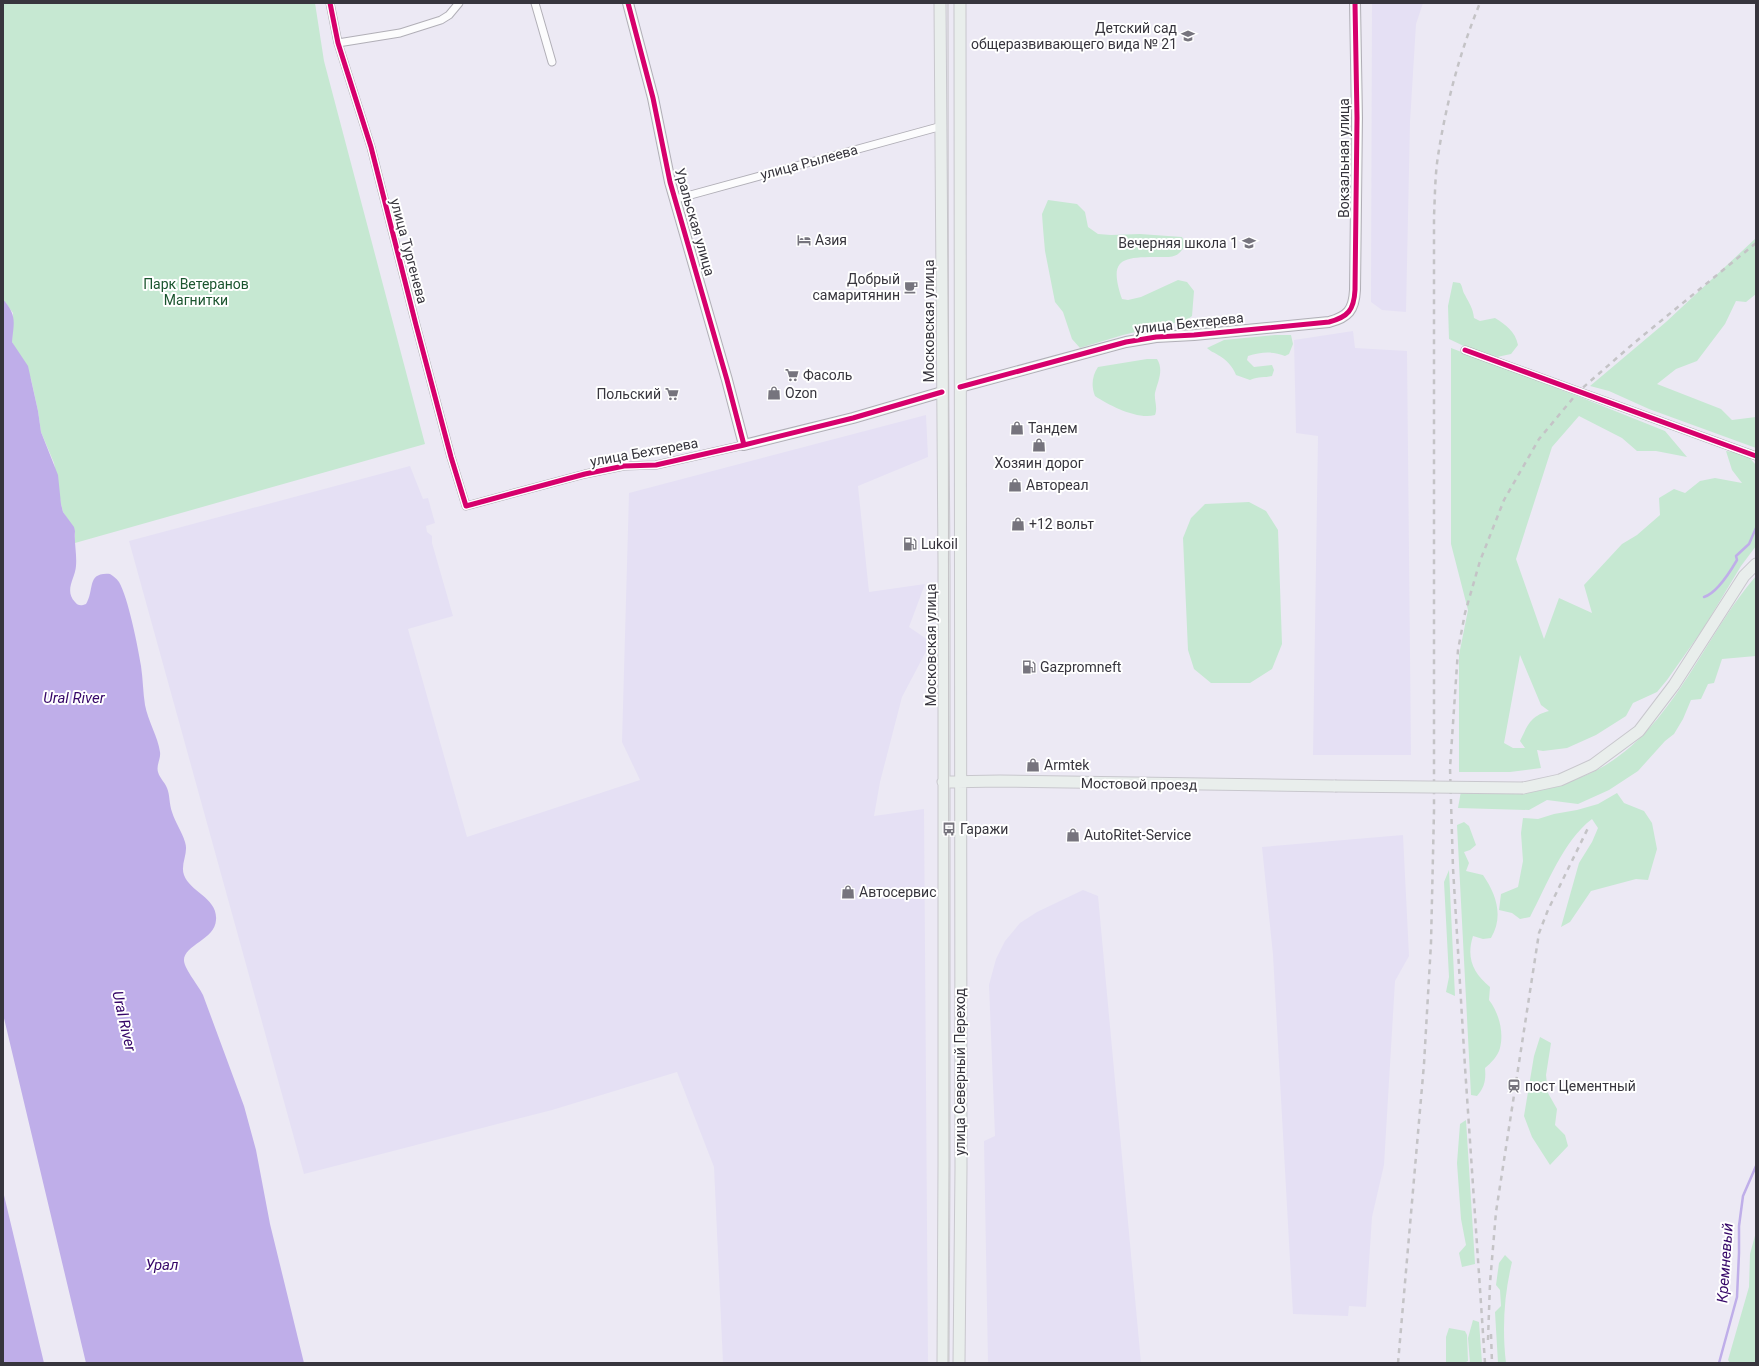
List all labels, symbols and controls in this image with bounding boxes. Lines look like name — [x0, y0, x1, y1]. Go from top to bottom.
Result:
place label: Детский сад общеразвивающего вида № 21 — [971, 20, 1178, 52]
school or university icon: Детский сад общеразвивающего вида № 21 — [1180, 28, 1196, 44]
street label: Вокзальная улица — [1336, 98, 1352, 218]
street label: улица Рылеева — [759, 141, 859, 183]
street label: Уральская улица — [672, 166, 718, 278]
street label: улица Тургенева — [387, 197, 431, 305]
hotel icon: Азия — [796, 232, 812, 248]
place label: Азия — [815, 232, 847, 248]
place label: Вечерняя школа 1 — [1118, 235, 1238, 251]
school or university icon: Вечерняя школа 1 — [1241, 235, 1257, 251]
street label: Московская улица — [921, 259, 937, 383]
place label: Добрый самаритянин — [812, 271, 900, 303]
park label: Парк Ветеранов Магнитки — [143, 276, 249, 308]
cafe icon: Добрый самаритянин — [903, 279, 919, 295]
street label: улица Бехтерева — [1134, 309, 1244, 337]
supermarket icon: Фасоль — [784, 367, 800, 383]
place label: Фасоль — [803, 367, 852, 383]
shop icon: Ozon — [766, 385, 782, 401]
place label: Ozon — [785, 385, 817, 401]
place label: Польский — [596, 386, 661, 402]
supermarket icon: Польский — [664, 386, 680, 402]
shop icon: Тандем — [1009, 420, 1025, 436]
place label: Тандем — [1028, 420, 1078, 436]
street label: улица Бехтерева — [589, 435, 699, 469]
shop icon: Хозяин дорог — [1031, 437, 1047, 453]
place label: Хозяин дорог — [994, 455, 1084, 471]
shop icon: Автореал — [1007, 477, 1023, 493]
place label: Автореал — [1026, 477, 1088, 493]
shop icon: +12 вольт — [1010, 516, 1026, 532]
place label: +12 вольт — [1029, 516, 1094, 532]
fuel station icon: Lukoil — [902, 536, 918, 552]
place label: Lukoil — [921, 536, 958, 552]
street label: Московская улица — [923, 583, 939, 707]
fuel station icon: Gazpromneft — [1021, 659, 1037, 675]
place label: Gazpromneft — [1040, 659, 1122, 675]
water label: Ural River — [43, 689, 106, 707]
shop icon: Armtek — [1025, 757, 1041, 773]
place label: Armtek — [1044, 757, 1090, 773]
street label: Мостовой проезд — [1081, 775, 1198, 793]
bus stop icon: Гаражи — [941, 821, 957, 837]
place label: Гаражи — [960, 821, 1008, 837]
shop icon: AutoRitet-Service — [1065, 827, 1081, 843]
place label: AutoRitet-Service — [1084, 827, 1191, 843]
shop icon: Автосервис — [840, 884, 856, 900]
place label: Автосервис — [859, 884, 937, 900]
street label: улица Северный Переход — [952, 988, 968, 1156]
water label: Ural River — [108, 989, 140, 1054]
station icon: пост Цементный — [1506, 1078, 1522, 1094]
place label: пост Цементный — [1525, 1078, 1636, 1094]
water label: Кремневый — [1713, 1222, 1737, 1304]
water label: Урал — [146, 1256, 178, 1274]

